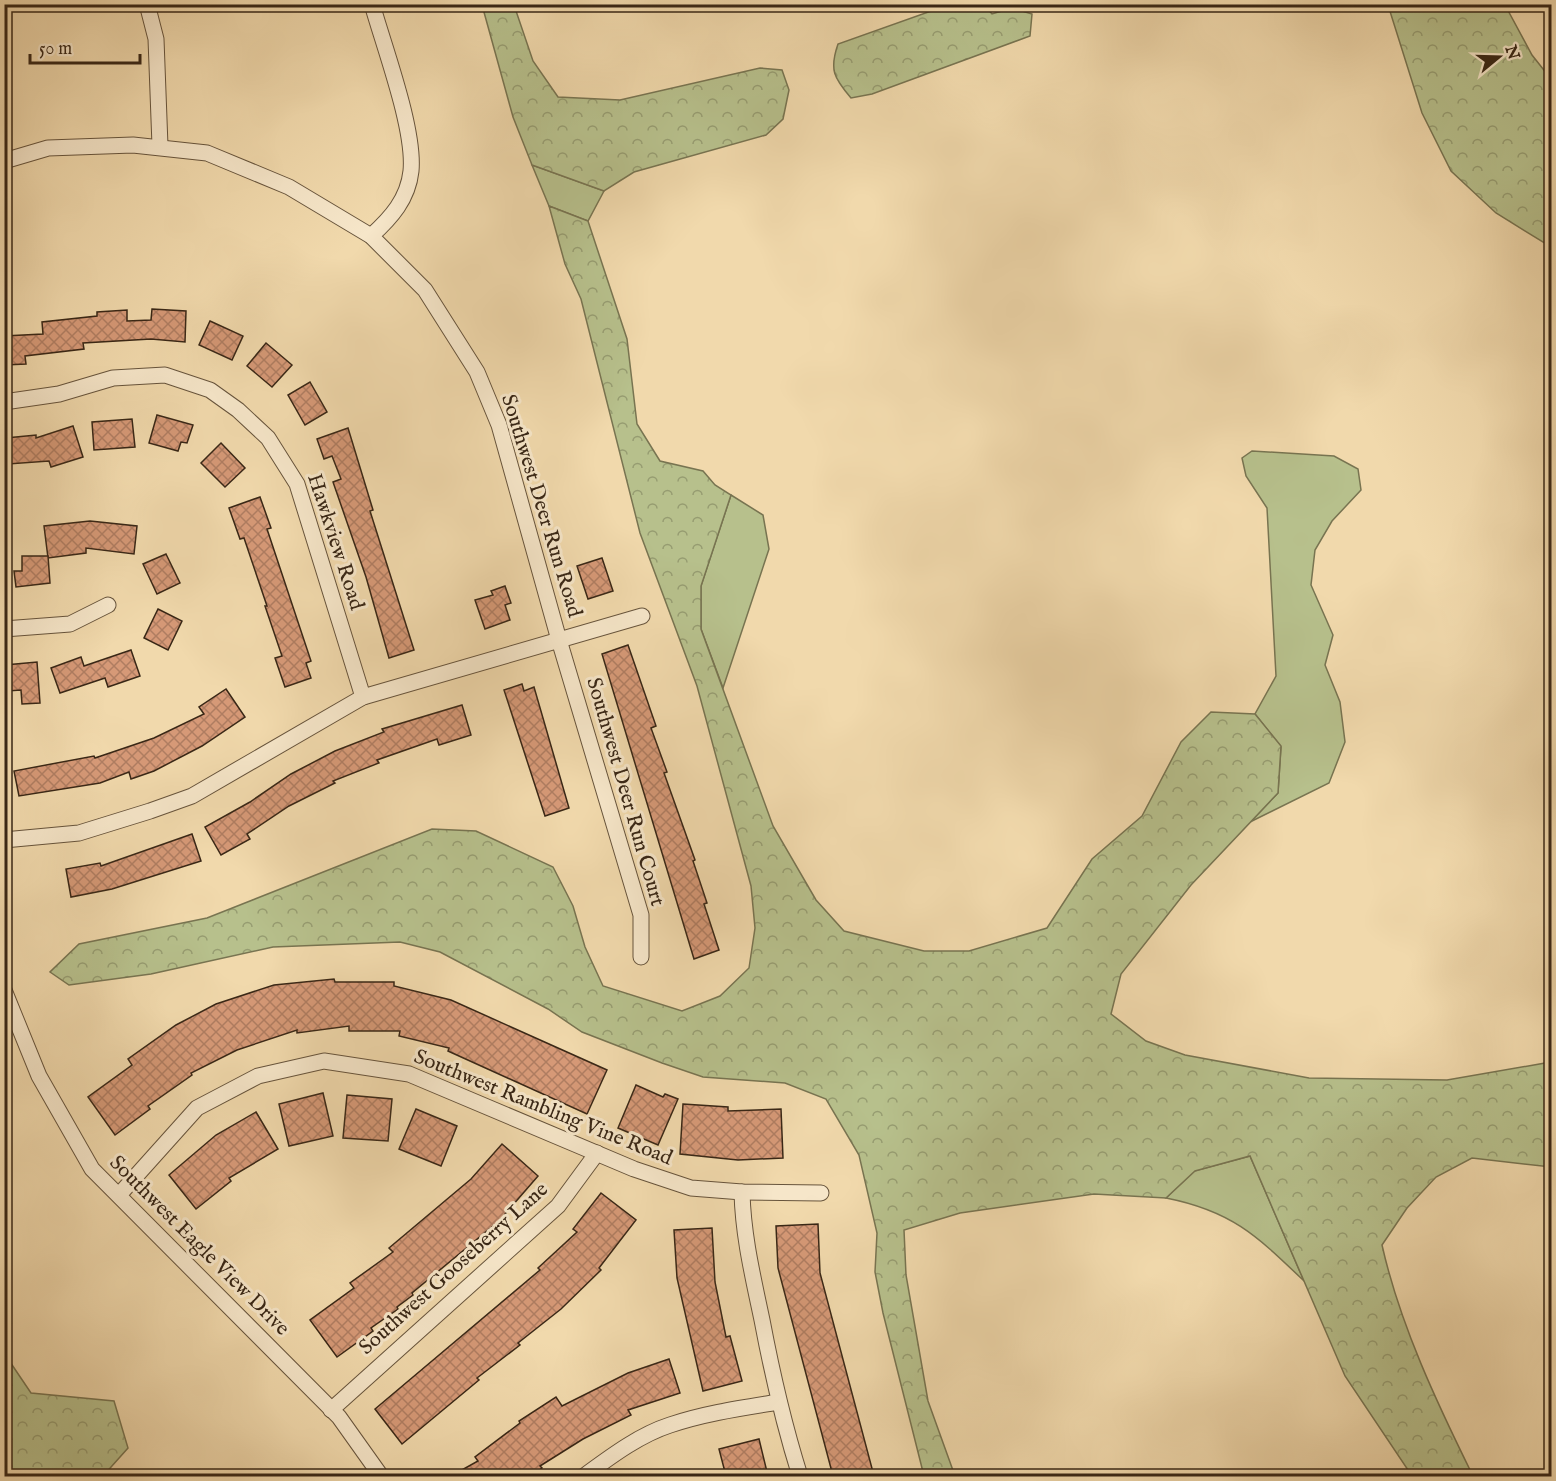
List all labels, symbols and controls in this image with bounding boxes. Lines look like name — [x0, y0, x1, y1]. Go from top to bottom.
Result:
scale bar — [30, 27, 140, 65]
north arrow — [1469, 27, 1529, 87]
text: 50 m — [39, 38, 72, 61]
text: N — [1499, 42, 1523, 63]
street label: Southwest Deer Run Road — [494, 391, 588, 622]
street label: Hawkview Road — [300, 470, 370, 614]
street label: Southwest Deer Run Court — [579, 675, 671, 909]
street label: Southwest Rambling Vine Road — [410, 1044, 677, 1173]
street label: Southwest Eagle View Drive — [103, 1150, 295, 1342]
street label: Southwest Gooseberry Lane — [354, 1176, 555, 1361]

